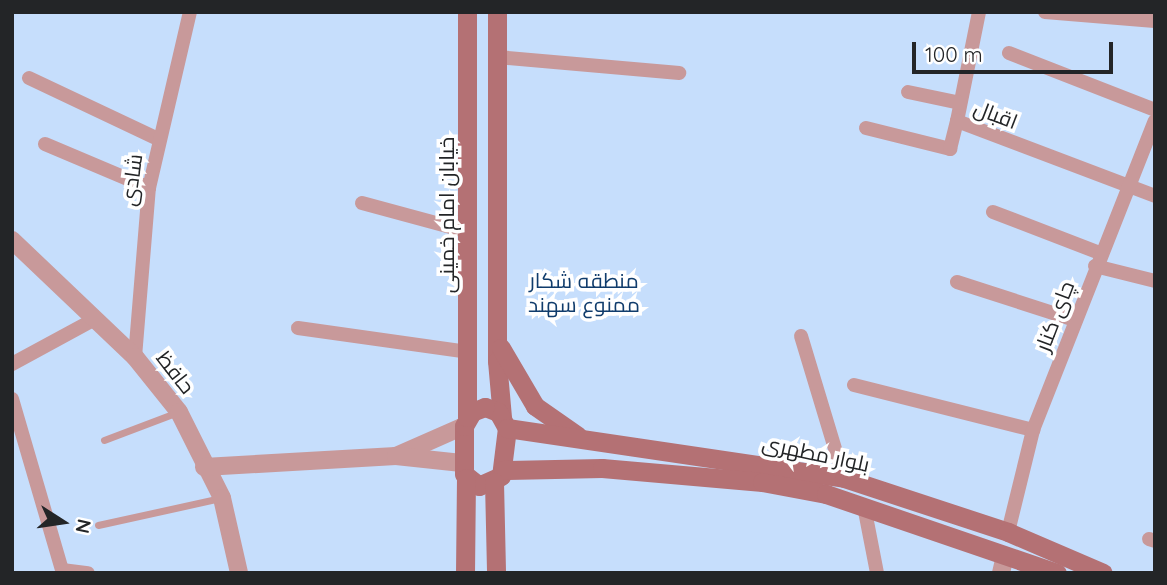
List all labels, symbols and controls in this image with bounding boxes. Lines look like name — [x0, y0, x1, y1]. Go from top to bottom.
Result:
scale bar — [915, 28, 1116, 72]
text: 100 m — [925, 41, 983, 67]
street label: اقبال — [971, 94, 1021, 134]
street label: خیابان امام خمینی — [433, 137, 459, 293]
street label: شادی — [115, 152, 147, 208]
park label: منطقه شکار ممنوع سهند — [528, 267, 640, 317]
street label: چای کنار — [1029, 277, 1079, 355]
street label: حافظ — [152, 346, 200, 398]
street label: بلوار مطهری — [760, 429, 872, 477]
north arrow — [28, 487, 98, 557]
text: N — [70, 517, 97, 536]

